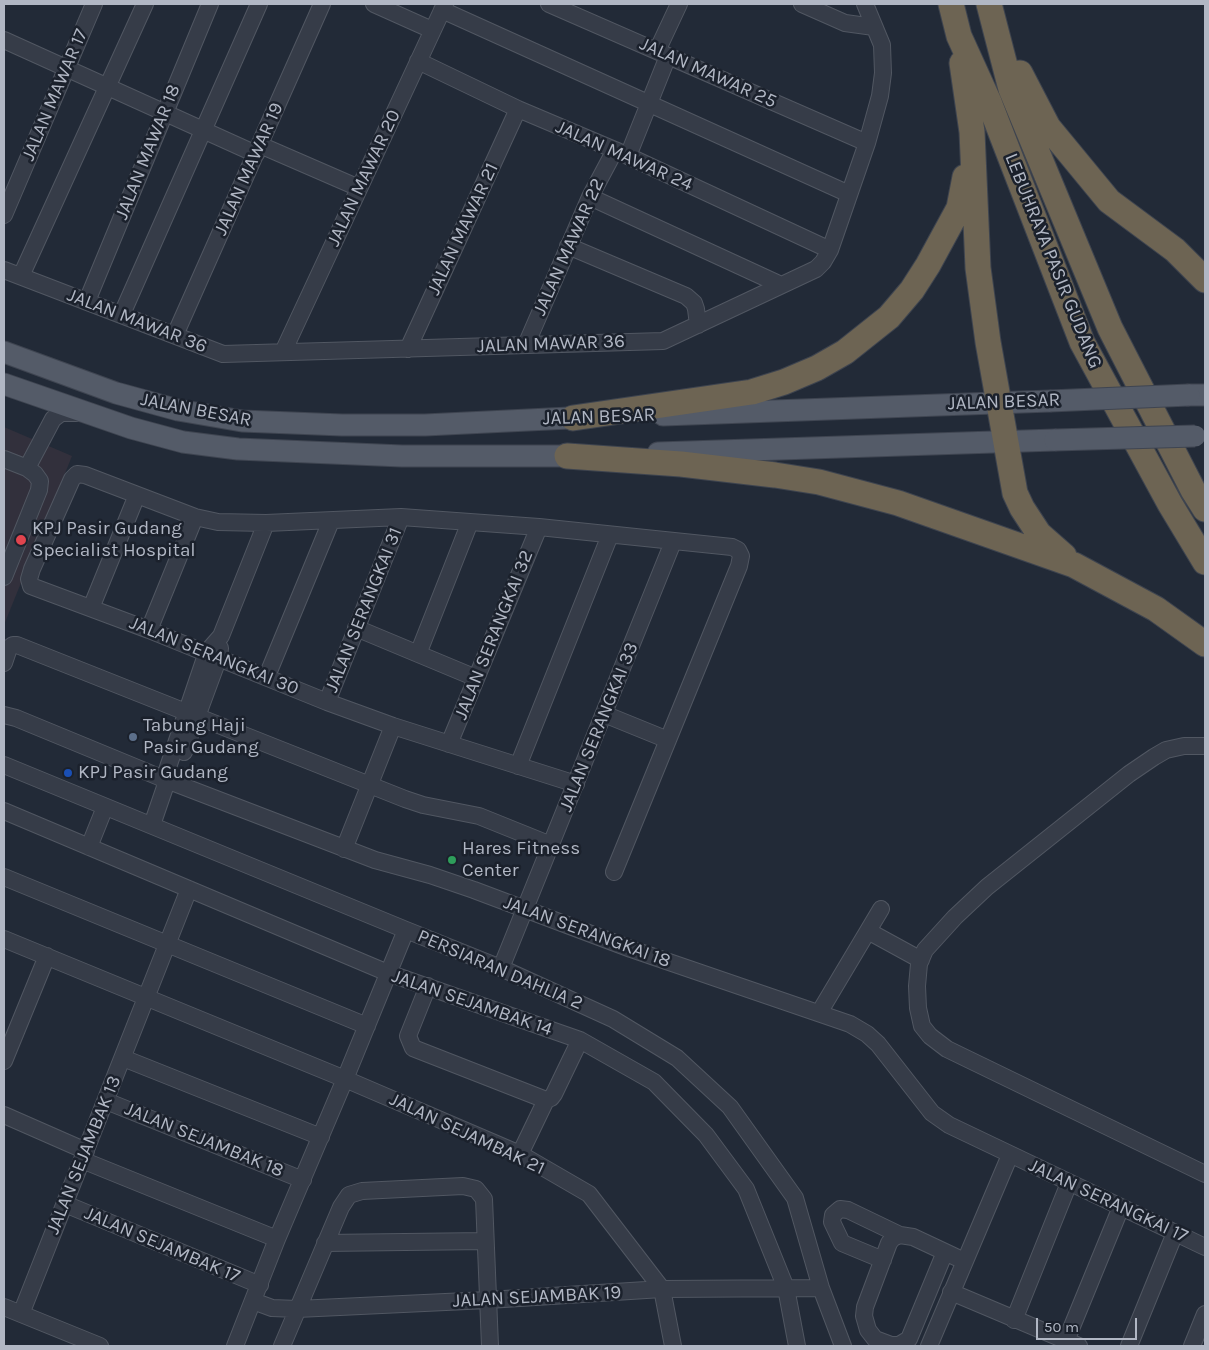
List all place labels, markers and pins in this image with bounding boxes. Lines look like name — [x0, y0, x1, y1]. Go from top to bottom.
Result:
place label: KPJ Pasir Gudang Specialist Hospital — [32, 518, 196, 562]
marker: KPJ Pasir Gudang Specialist Hospital — [14, 533, 28, 547]
place label: Tabung Haji Pasir Gudang — [143, 715, 259, 759]
marker: Tabung Haji Pasir Gudang — [127, 731, 139, 743]
place label: KPJ Pasir Gudang — [78, 762, 228, 784]
marker: KPJ Pasir Gudang — [62, 767, 74, 779]
place label: Hares Fitness Center — [462, 838, 580, 882]
marker: Hares Fitness Center — [446, 854, 458, 866]

